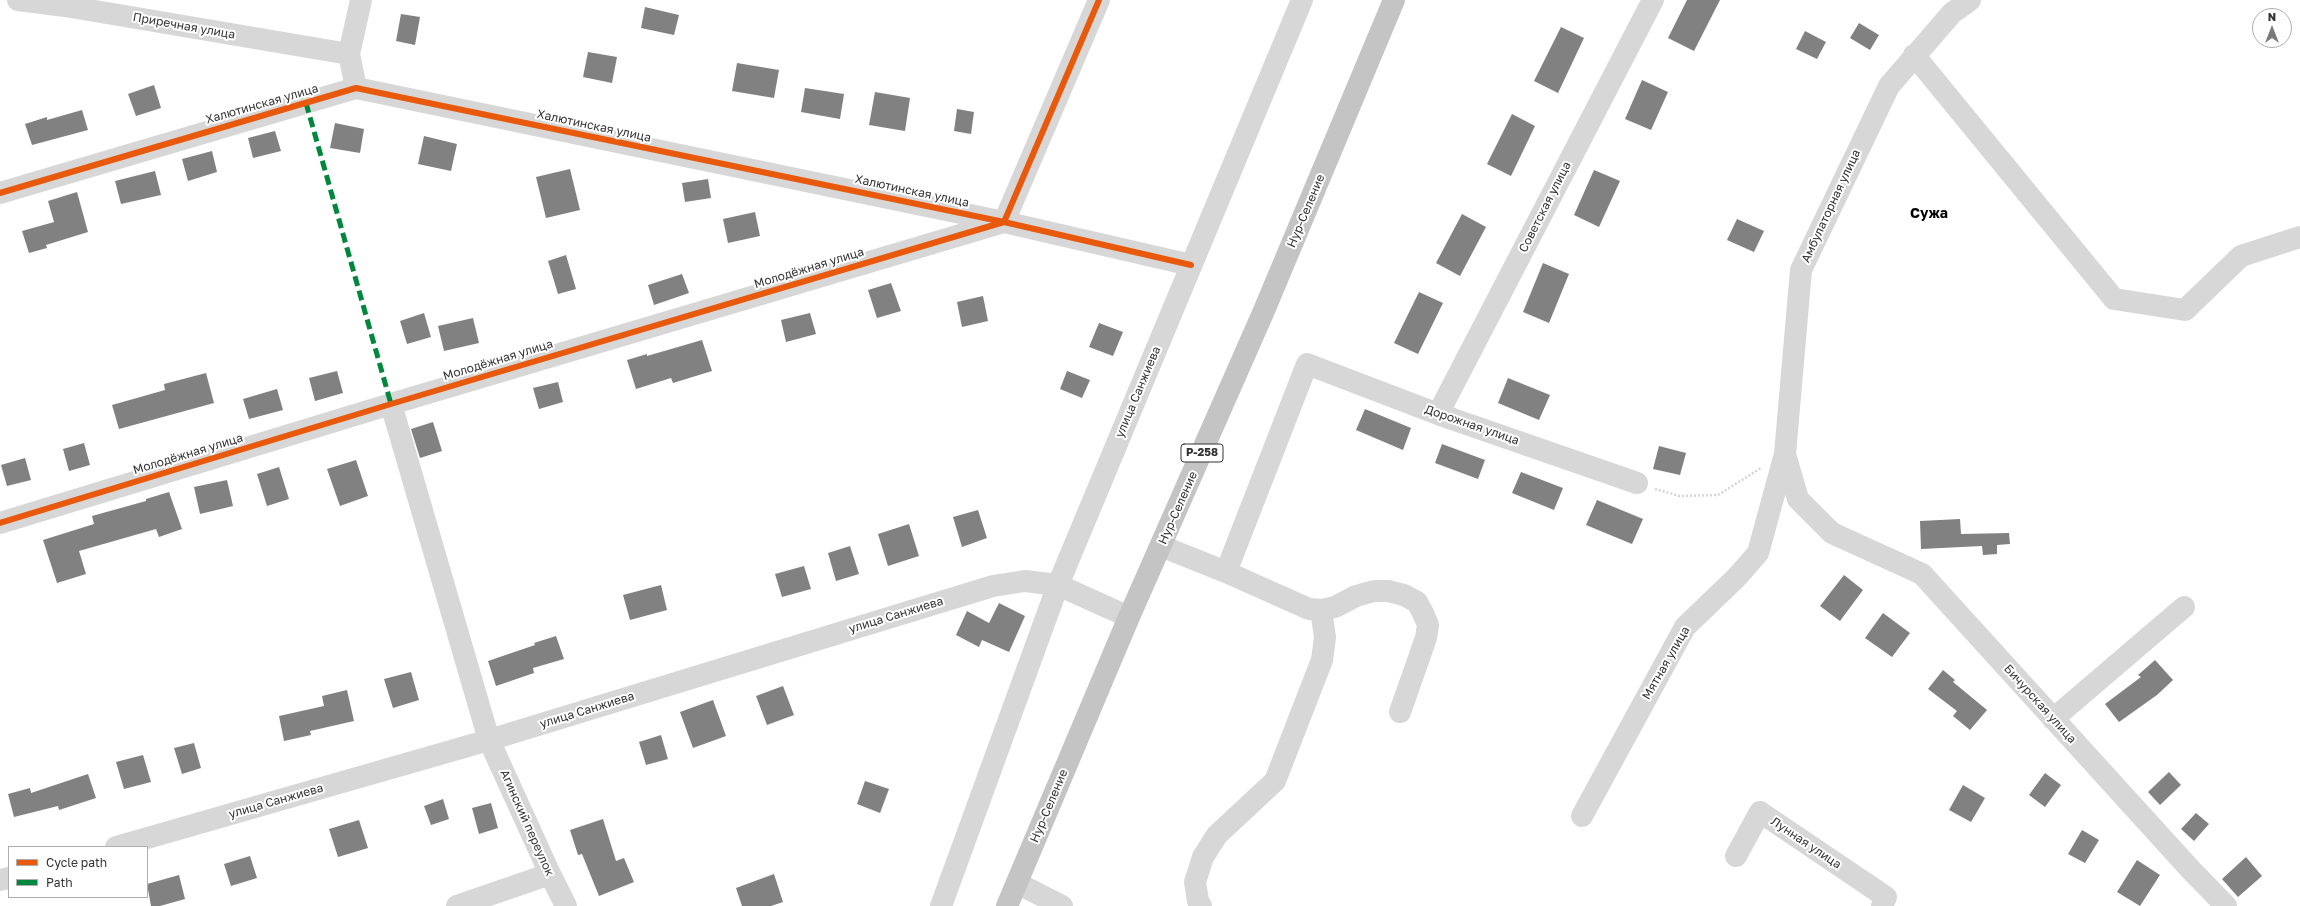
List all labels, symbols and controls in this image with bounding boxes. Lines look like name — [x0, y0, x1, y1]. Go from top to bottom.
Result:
north arrow — [2252, 8, 2292, 48]
street label: Приречная улица — [132, 10, 236, 42]
text: N — [2268, 10, 2276, 23]
street label: Халютинская улица — [204, 81, 320, 127]
street label: Халютинская улица — [536, 107, 652, 145]
street label: Амбулаторная улица — [1798, 147, 1864, 265]
street label: Советская улица — [1516, 159, 1574, 255]
street label: Халютинская улица — [854, 172, 970, 210]
street label: Нур-Селение — [1284, 172, 1328, 250]
district label: Сужа — [1910, 206, 1948, 222]
street label: Молодёжная улица — [752, 244, 866, 292]
street label: Молодёжная улица — [441, 336, 555, 384]
street label: улица Санжиева — [1112, 344, 1164, 440]
street label: Дорожная улица — [1423, 402, 1521, 448]
street label: Молодёжная улица — [131, 430, 245, 478]
road number: Р-258 — [1181, 444, 1223, 462]
street label: Нур-Селение — [1155, 469, 1201, 547]
street label: улица Санжиева — [847, 594, 945, 636]
street label: Мятная улица — [1639, 624, 1693, 702]
street label: Бичурская улица — [2001, 662, 2079, 746]
street label: улица Санжиева — [538, 689, 636, 731]
street label: Агинский переулок — [497, 767, 557, 879]
street label: Нур-Селение — [1027, 767, 1071, 845]
street label: улица Санжиева — [227, 781, 325, 821]
street label: Лунная улица — [1768, 814, 1844, 872]
legend — [8, 846, 148, 898]
text: Cycle path — [46, 855, 107, 870]
text: Path — [46, 875, 73, 890]

